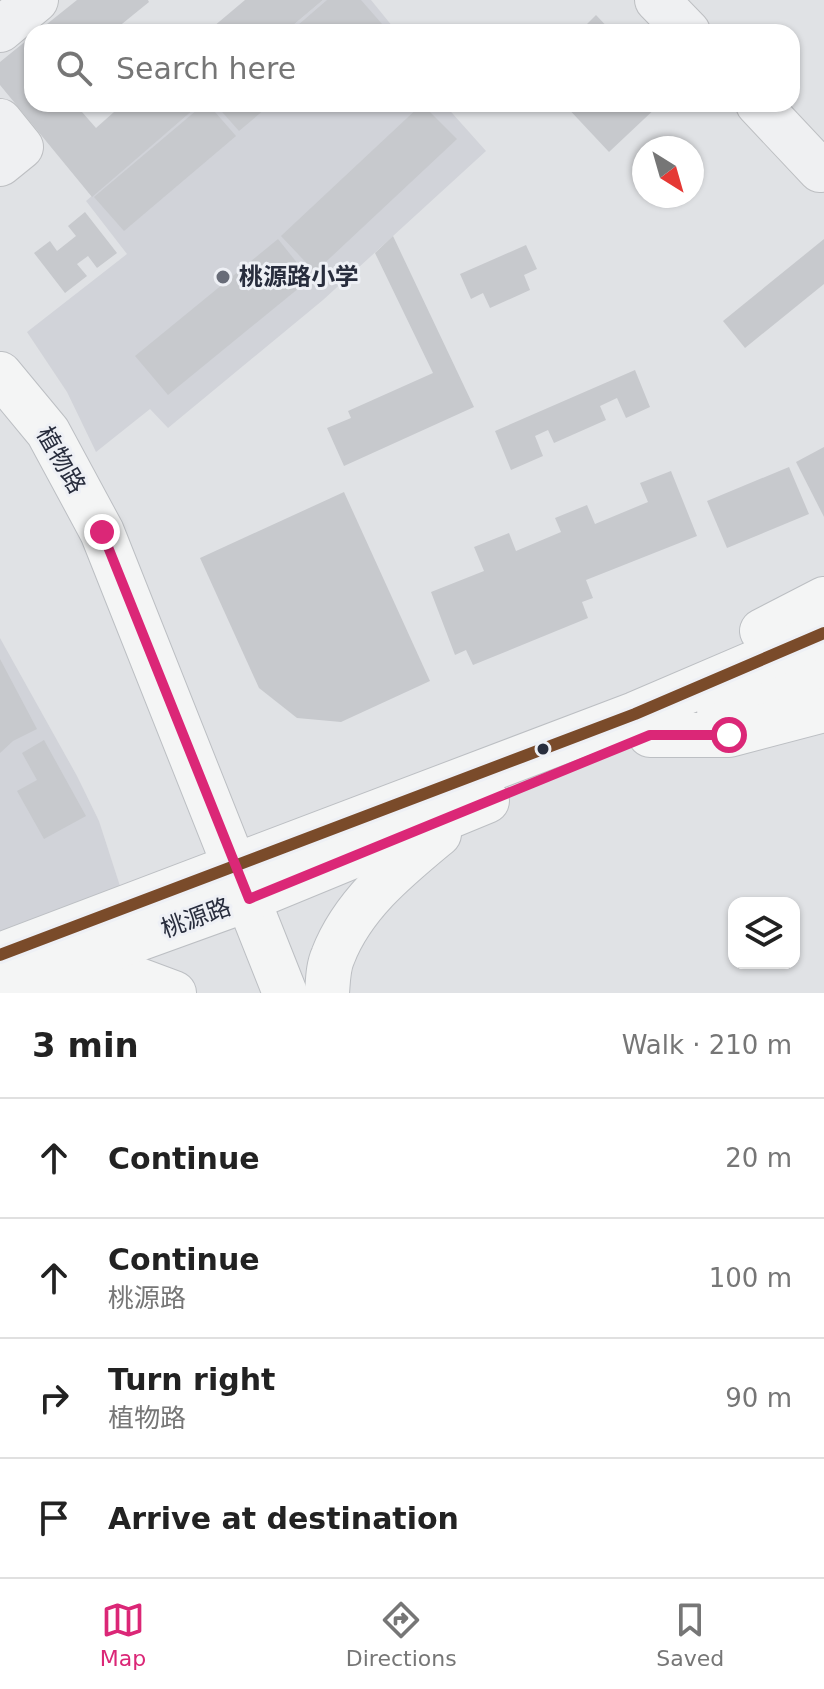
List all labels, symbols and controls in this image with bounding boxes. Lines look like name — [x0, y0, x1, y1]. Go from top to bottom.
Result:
search box — [24, 24, 800, 112]
icon: search — [52, 46, 96, 90]
text: Search here — [116, 51, 296, 86]
north arrow — [632, 136, 704, 208]
place label: 桃源路小学 — [239, 263, 359, 291]
marker: 桃源路小学 — [214, 268, 232, 286]
street label: 植物路 — [31, 422, 91, 498]
route end — [84, 514, 120, 550]
route start — [711, 717, 747, 753]
unlabelled marker — [535, 741, 551, 757]
street label: 桃源路 — [157, 893, 235, 943]
map controls — [728, 897, 800, 969]
button: layers — [728, 897, 800, 969]
text: 3 min — [32, 1025, 139, 1065]
text: Walk · 210 m — [622, 1030, 792, 1060]
icon: ahead — [32, 1136, 76, 1180]
text: Continue — [108, 1141, 260, 1176]
text: 20 m — [725, 1143, 792, 1173]
text: Continue — [108, 1242, 260, 1277]
icon: ahead — [32, 1256, 76, 1300]
text: 100 m — [709, 1263, 792, 1293]
text: 桃源路 — [108, 1283, 186, 1313]
text: Turn right — [108, 1362, 275, 1397]
icon: right — [32, 1376, 76, 1420]
text: 90 m — [725, 1383, 792, 1413]
text: 植物路 — [108, 1403, 186, 1433]
icon: arrive — [32, 1496, 76, 1540]
text: Arrive at destination — [108, 1501, 459, 1536]
tab: Map — [100, 1598, 146, 1671]
tab: Directions — [346, 1598, 457, 1671]
tab: Saved — [656, 1598, 724, 1671]

